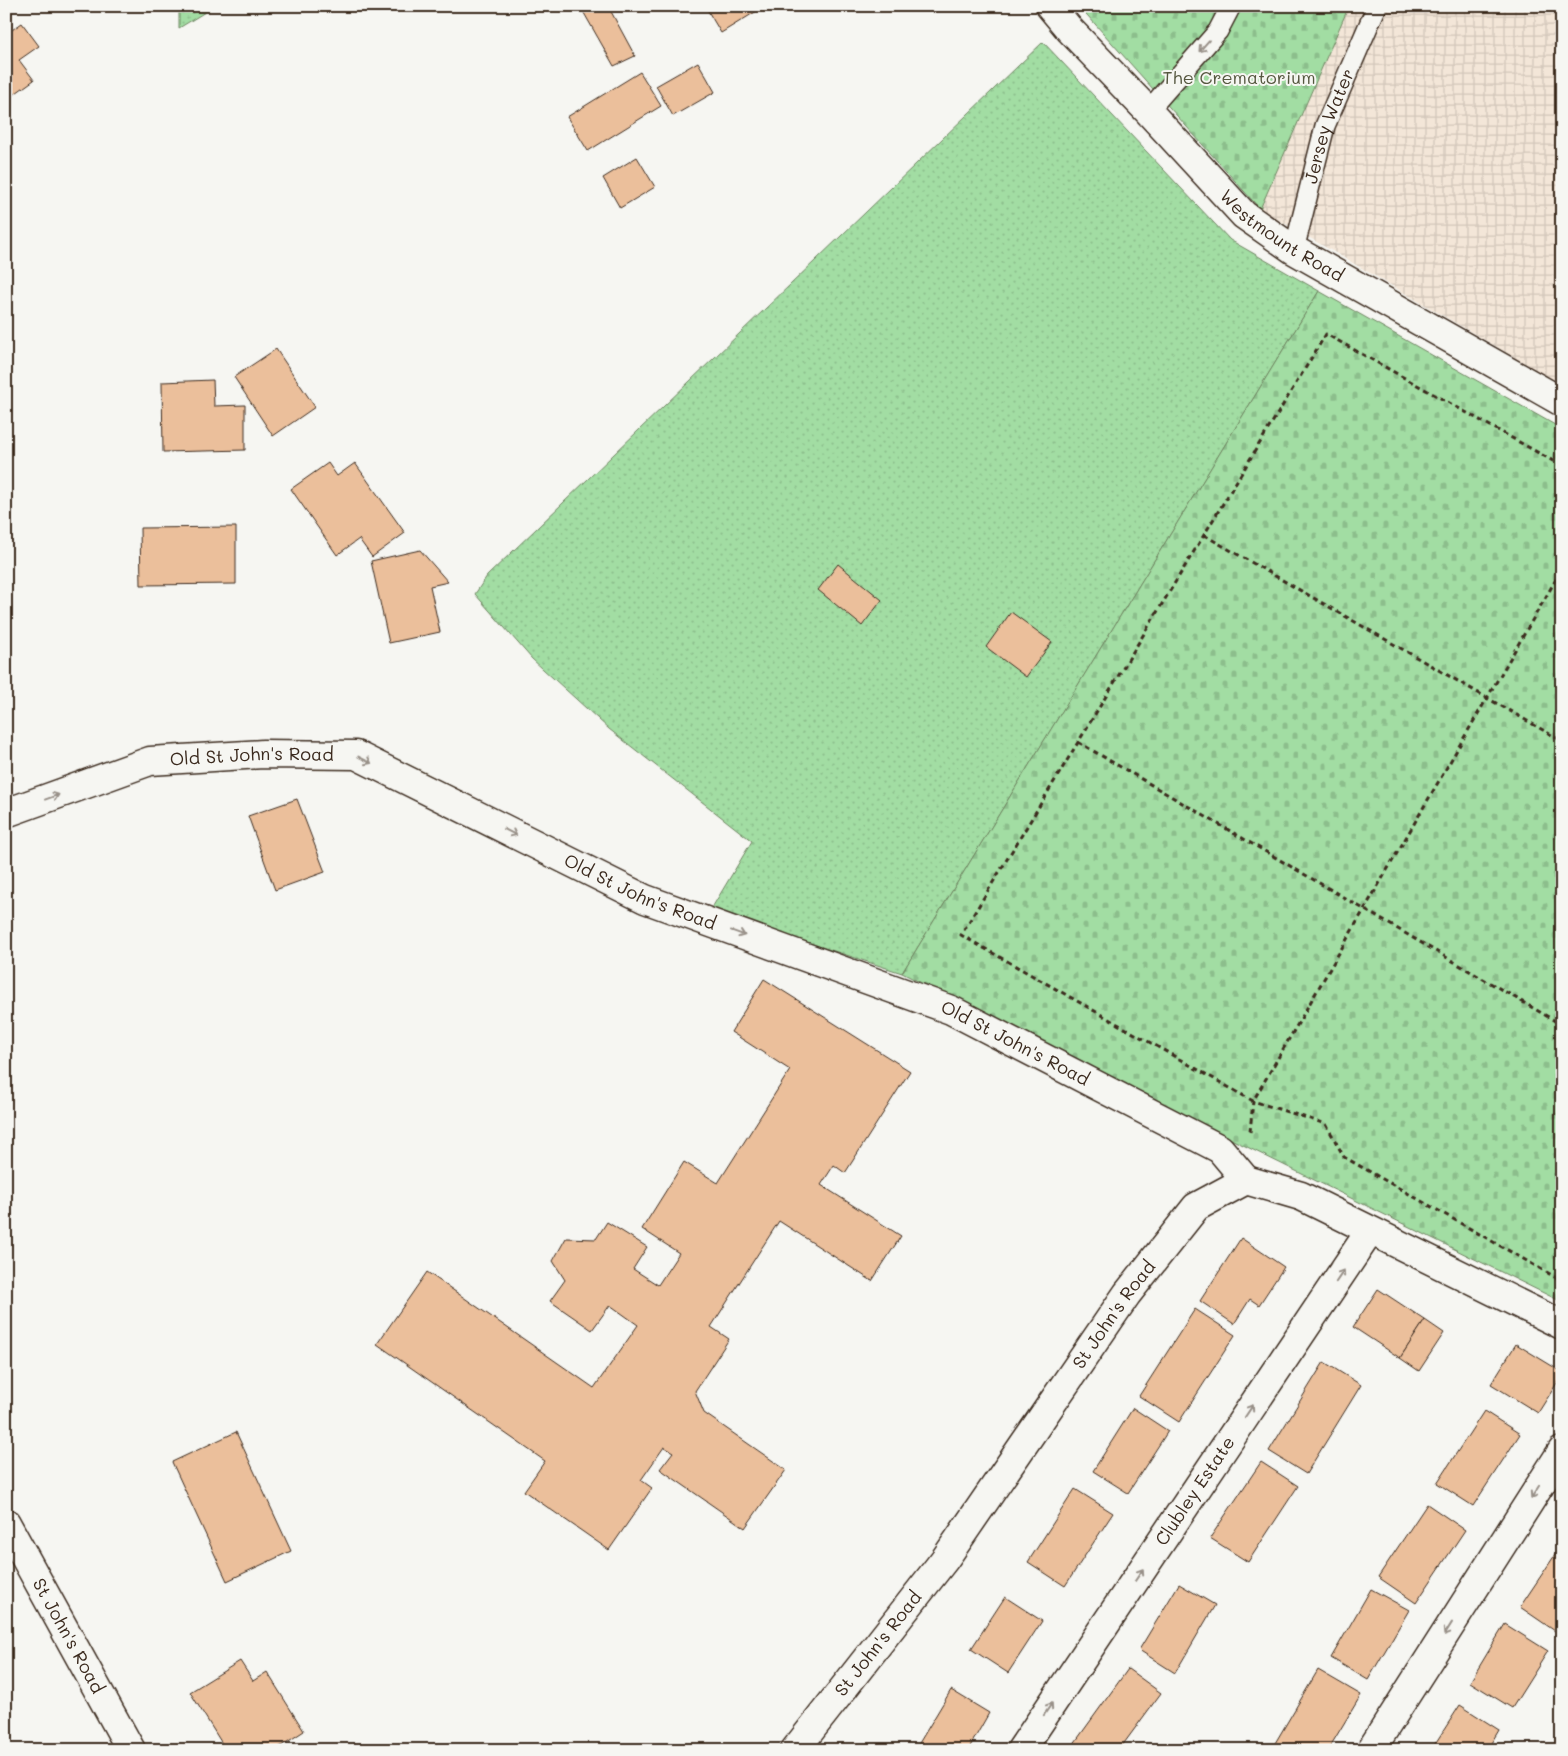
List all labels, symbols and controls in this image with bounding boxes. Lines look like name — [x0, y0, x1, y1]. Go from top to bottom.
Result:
one-way arrow — [1198, 40, 1210, 53]
park label: The Crematorium — [1163, 65, 1316, 89]
street label: Jersey Water — [1298, 65, 1359, 186]
street label: Westmount Road — [1215, 184, 1349, 287]
street label: Old St John's Road — [169, 741, 334, 771]
one-way arrow — [357, 755, 372, 765]
one-way arrow — [44, 792, 59, 801]
one-way arrow — [502, 828, 517, 837]
street label: Old St John's Road — [560, 848, 720, 935]
one-way arrow — [730, 929, 745, 938]
street label: Old St John's Road — [938, 994, 1094, 1091]
street label: St John's Road — [1066, 1255, 1160, 1373]
one-way arrow — [1335, 1269, 1345, 1283]
one-way arrow — [1244, 1404, 1254, 1418]
street label: Clubley Estate — [1149, 1431, 1240, 1550]
one-way arrow — [1530, 1485, 1541, 1499]
one-way arrow — [1134, 1568, 1144, 1582]
street label: St John's Road — [28, 1574, 110, 1697]
street label: St John's Road — [829, 1585, 927, 1701]
one-way arrow — [1443, 1622, 1453, 1636]
one-way arrow — [1043, 1703, 1053, 1717]

